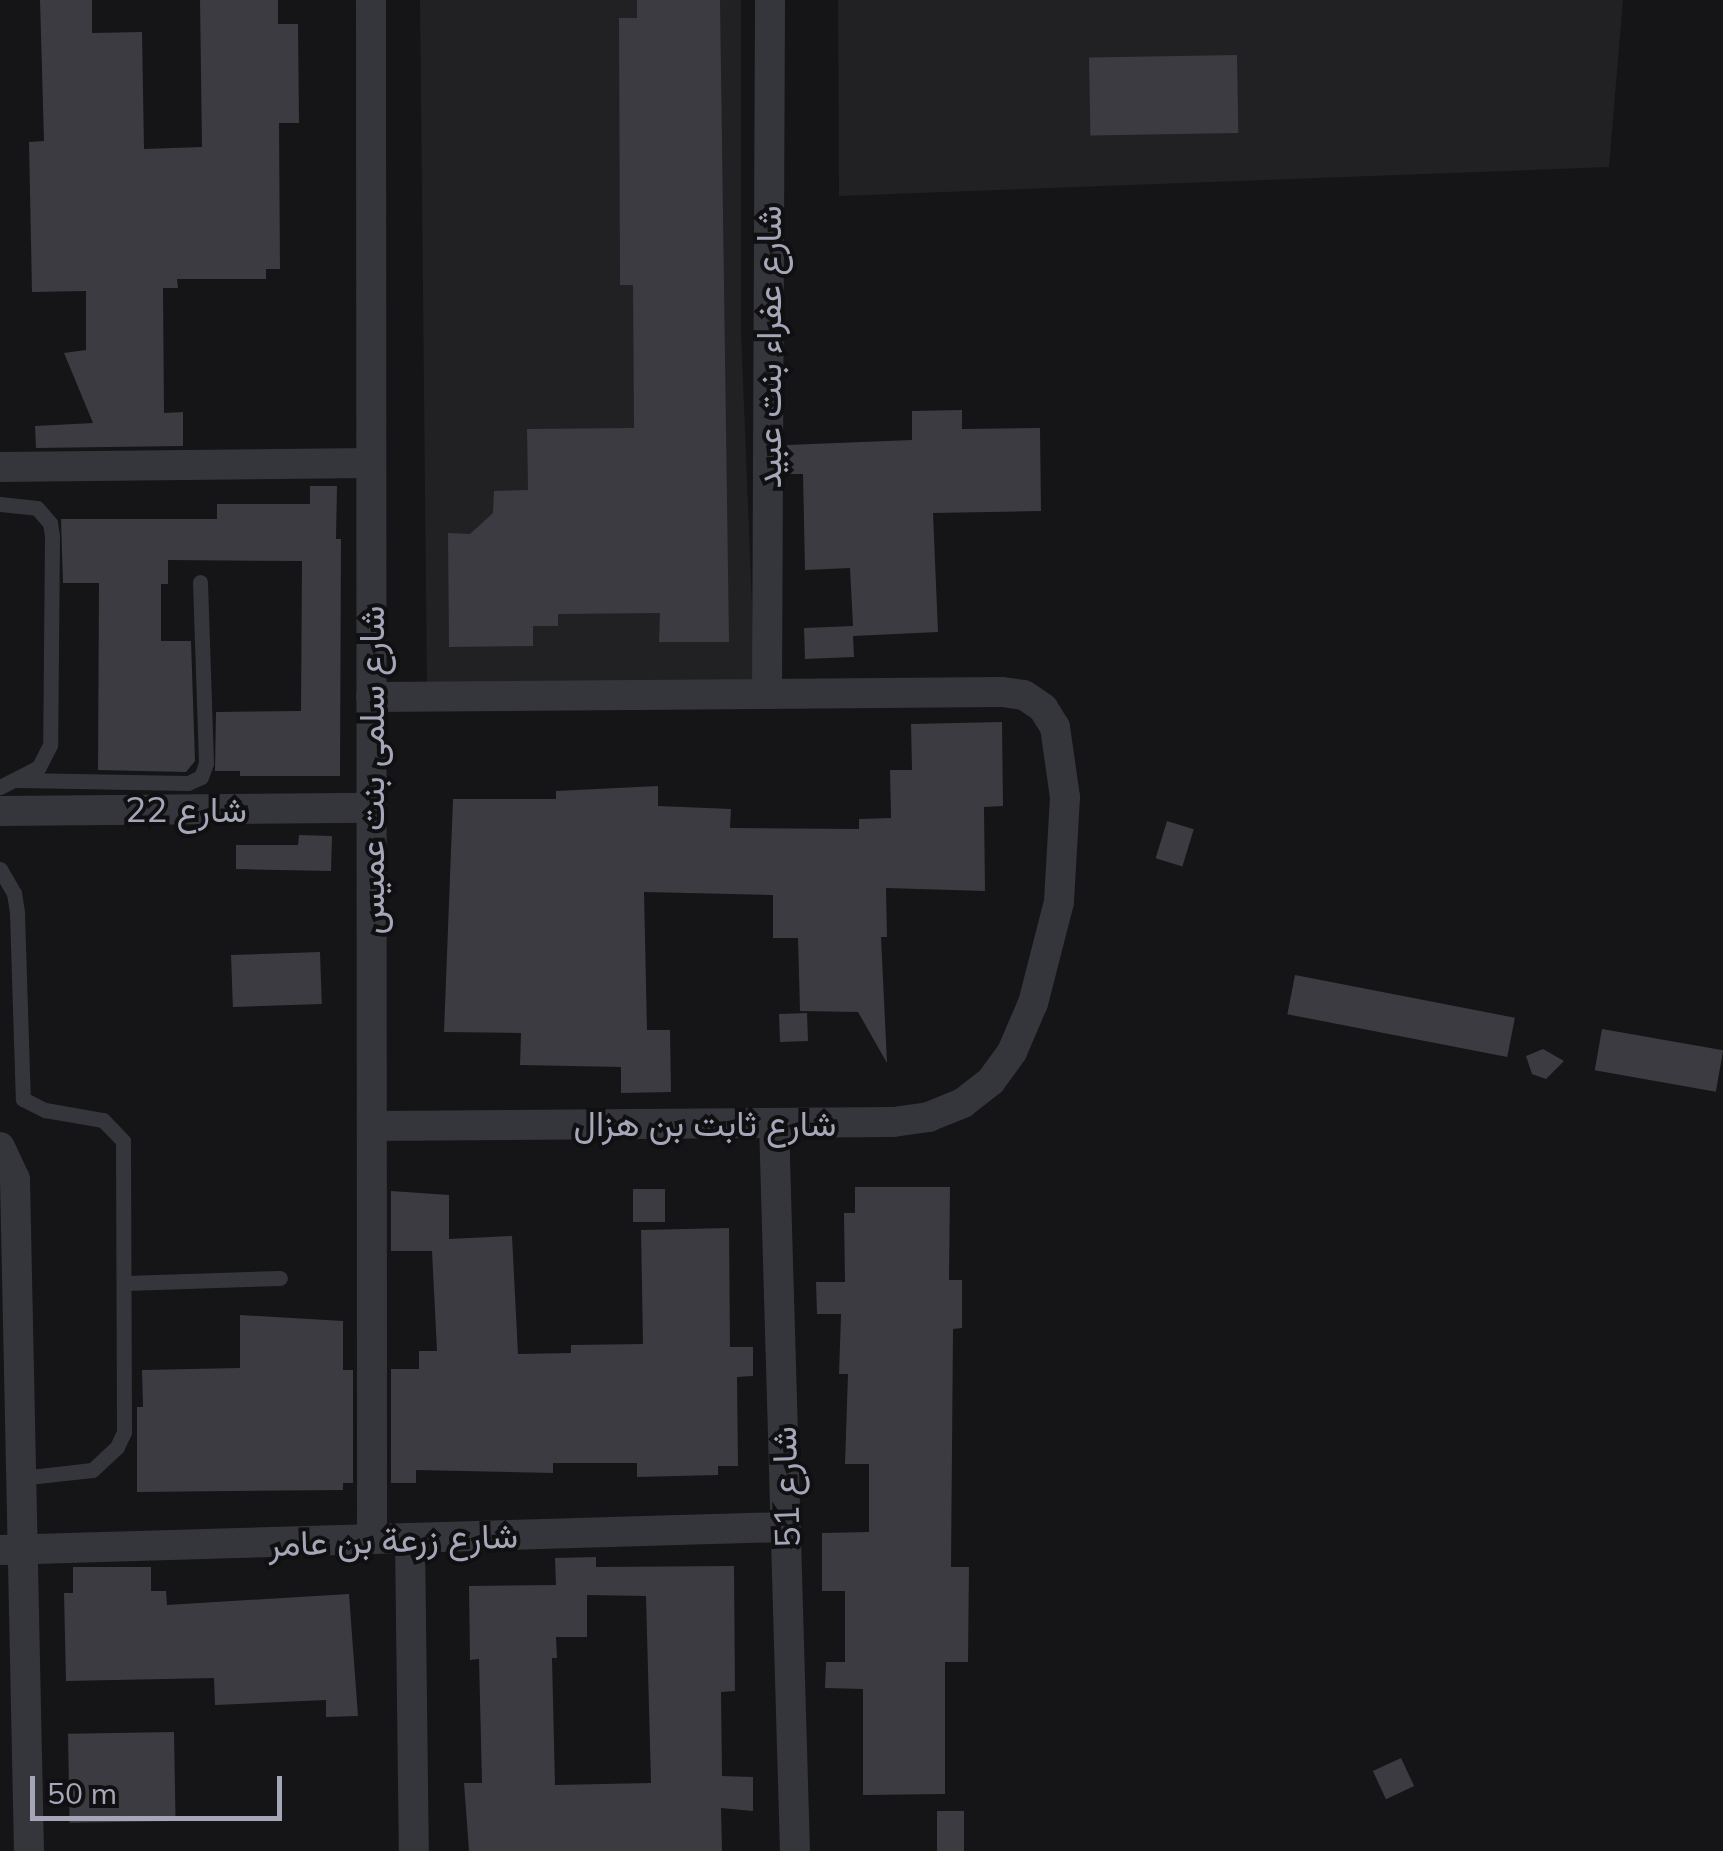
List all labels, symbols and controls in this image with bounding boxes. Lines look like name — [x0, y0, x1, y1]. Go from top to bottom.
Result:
street label: شارع عفراء بنت عبيد — [747, 205, 789, 489]
street label: شارع سلمى بنت عميس — [350, 606, 392, 934]
street label: شارع 22 — [125, 788, 247, 830]
street label: شارع ثابت بن هزال — [574, 1102, 836, 1144]
street label: شارع 51 — [762, 1426, 808, 1548]
street label: شارع زرعة بن عامر — [267, 1514, 519, 1564]
scale bar — [35, 1756, 288, 1818]
text: 50 m — [47, 1774, 117, 1812]

